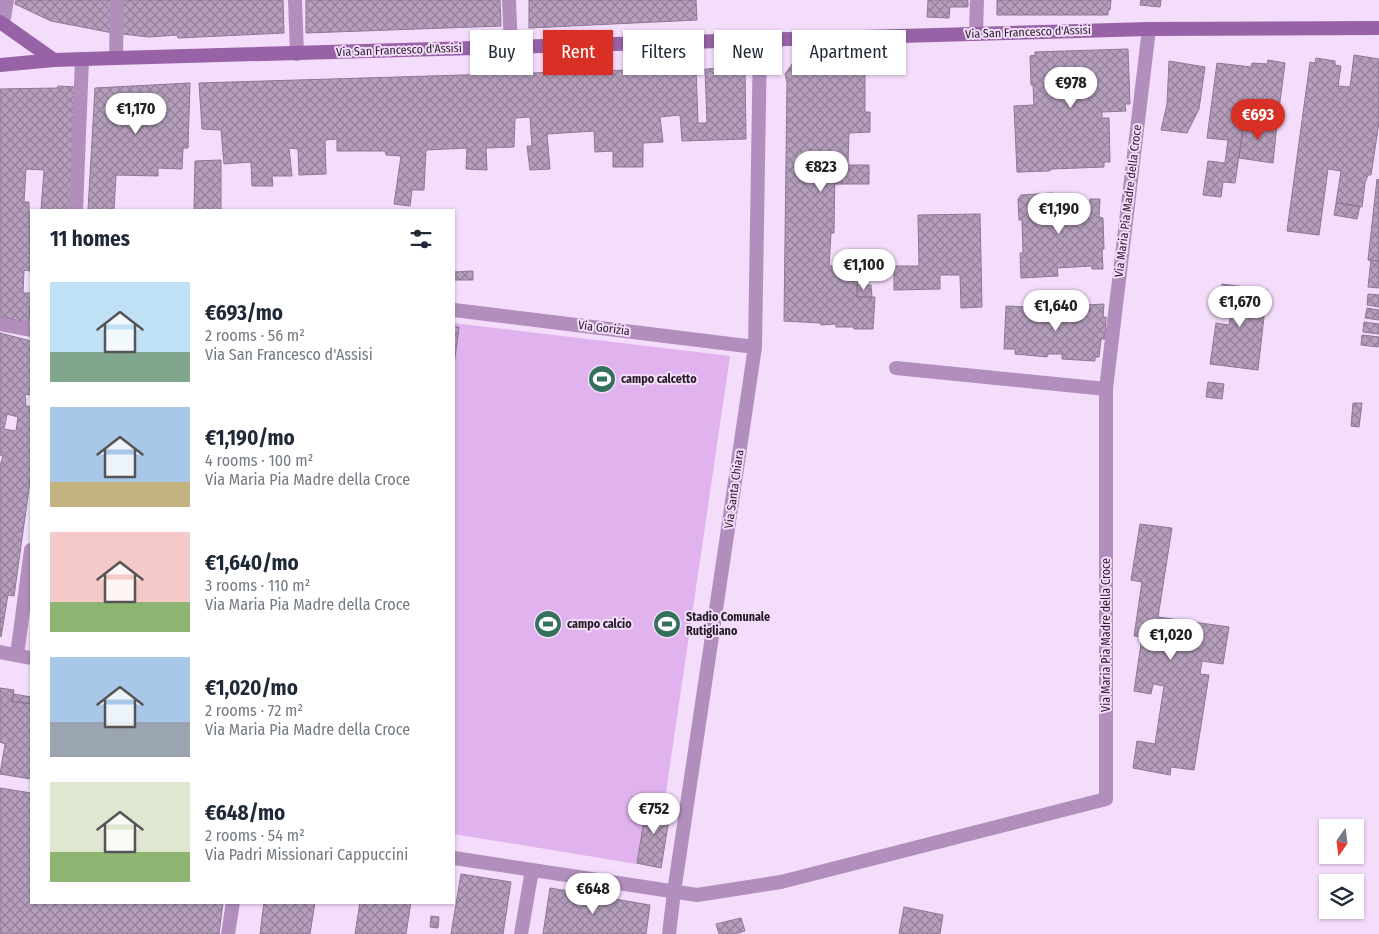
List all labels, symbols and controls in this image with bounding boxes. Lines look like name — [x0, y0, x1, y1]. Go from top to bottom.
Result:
street label: Via San Francesco d'Assisi — [965, 23, 1091, 41]
chip: Buy — [470, 30, 533, 75]
chip: Rent — [543, 30, 613, 75]
chip: Filters — [623, 30, 704, 75]
chip: New — [714, 30, 782, 75]
chip: Apartment — [792, 30, 906, 75]
street label: Via San Francesco d'Assisi — [336, 41, 462, 59]
pin: €978 — [1041, 66, 1101, 109]
text: €978 — [1055, 73, 1087, 92]
pin: €1,170 — [95, 92, 177, 135]
pin: €693 — [1228, 98, 1288, 141]
text: €1,170 — [116, 99, 156, 118]
text: €693 — [1242, 105, 1274, 124]
street label: Via Maria Pia Madre della Croce — [1112, 124, 1144, 278]
pin: €823 — [791, 150, 851, 193]
text: €823 — [805, 157, 837, 176]
pin: €1,190 — [1018, 192, 1100, 235]
text: €1,190 — [1039, 199, 1079, 218]
icon: filters — [407, 225, 435, 253]
text: 11 homes — [50, 226, 130, 252]
pin: €1,100 — [823, 248, 905, 291]
text: €1,100 — [843, 255, 885, 274]
pin: €1,670 — [1199, 286, 1281, 328]
pin: €1,640 — [1015, 290, 1097, 332]
text: €1,670 — [1219, 292, 1261, 311]
text: €1,640 — [1034, 296, 1078, 315]
text: €693/mo — [205, 300, 283, 326]
icon: home — [90, 302, 150, 362]
street label: Via Gorizia — [577, 318, 631, 338]
text: 2 rooms · 56 m² — [205, 326, 305, 345]
text: Via San Francesco d'Assisi — [205, 345, 373, 364]
sports icon: campo calcetto — [587, 364, 617, 394]
place label: campo calcetto — [621, 372, 697, 386]
text: €1,190/mo — [205, 425, 295, 451]
icon: home — [90, 427, 150, 487]
street label: Via Santa Chiara — [722, 449, 746, 529]
text: 4 rooms · 100 m² — [205, 451, 313, 470]
text: Via Maria Pia Madre della Croce — [205, 470, 410, 489]
text: €1,640/mo — [205, 550, 299, 576]
icon: home — [90, 552, 150, 612]
street label: Via Maria Pia Madre della Croce — [1099, 558, 1113, 712]
text: 3 rooms · 110 m² — [205, 576, 310, 595]
text: Via Maria Pia Madre della Croce — [205, 595, 410, 614]
sports icon: campo calcio — [533, 609, 563, 639]
sports icon: Stadio Comunale Rutigliano — [652, 609, 682, 639]
place label: Stadio Comunale Rutigliano — [686, 610, 770, 638]
place label: campo calcio — [567, 617, 632, 631]
pin: €1,020 — [1130, 618, 1212, 661]
text: €1,020 — [1150, 625, 1193, 644]
text: €1,020/mo — [205, 675, 298, 701]
icon: home — [90, 677, 150, 737]
text: 2 rooms · 72 m² — [205, 701, 303, 720]
text: Via Maria Pia Madre della Croce — [205, 720, 410, 739]
pin: €752 — [624, 792, 684, 835]
text: €752 — [639, 799, 669, 818]
text: €648/mo — [205, 800, 285, 826]
icon: home — [90, 802, 150, 862]
north arrow — [1319, 819, 1364, 864]
map controls — [1319, 819, 1364, 919]
text: 2 rooms · 54 m² — [205, 826, 305, 845]
text: Via Padri Missionari Cappuccini — [205, 845, 408, 864]
pin: €648 — [563, 872, 623, 915]
button: layers — [1319, 874, 1364, 919]
text: €648 — [576, 879, 610, 898]

